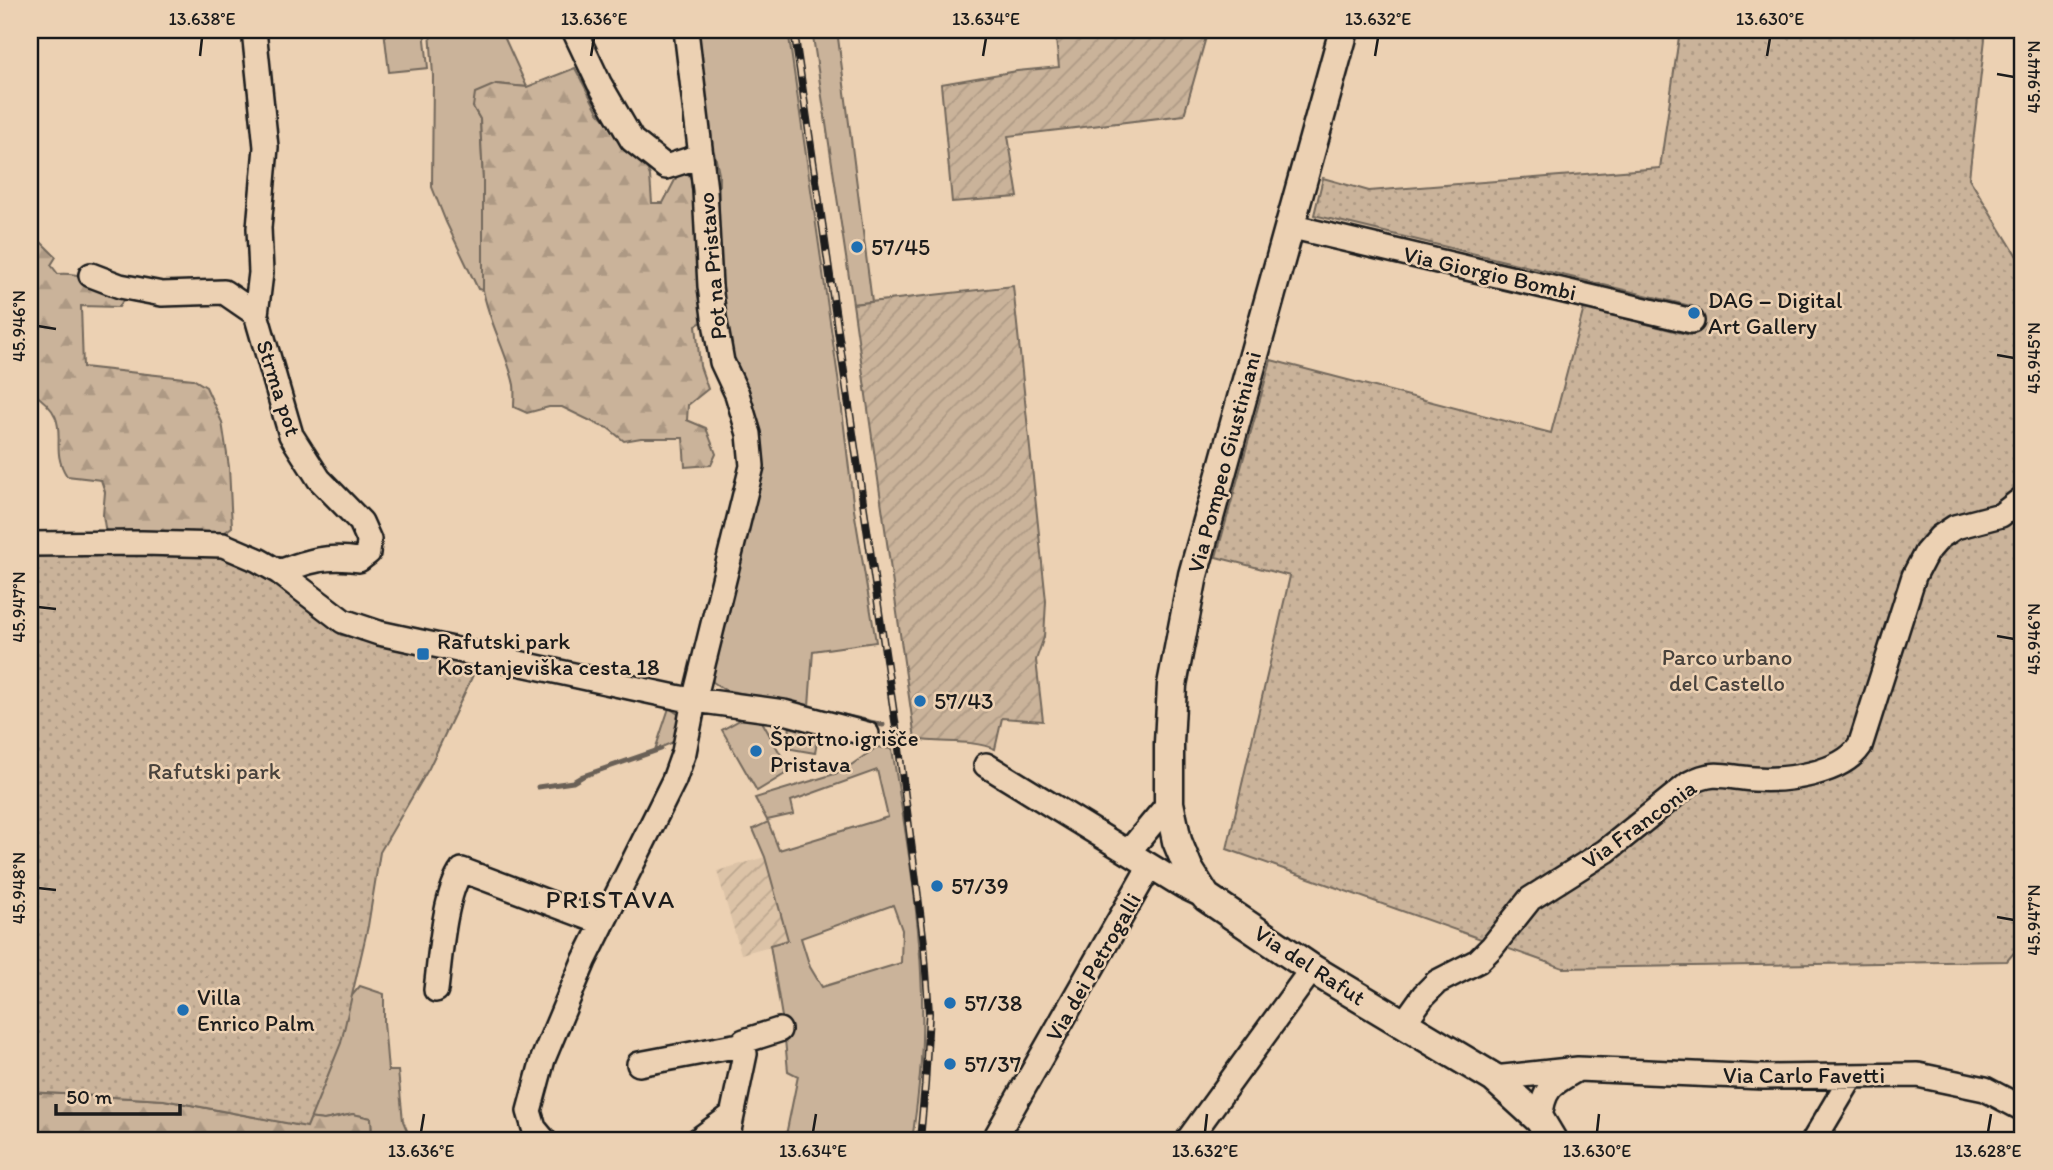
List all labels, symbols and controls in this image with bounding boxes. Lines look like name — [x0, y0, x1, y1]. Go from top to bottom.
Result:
text: 13.638°E — [168, 8, 236, 30]
text: 13.636°E — [561, 8, 627, 30]
text: 13.634°E — [952, 8, 1020, 30]
text: 13.632°E — [1345, 8, 1411, 30]
text: 13.630°E — [1736, 8, 1804, 30]
text: 45.944°N — [2023, 40, 2045, 114]
street label: Pot na Pristavo — [692, 191, 732, 341]
place label: 57/45 — [871, 233, 930, 261]
marker: 57/45 — [849, 239, 865, 255]
street label: Via Giorgio Bombi — [1401, 239, 1579, 307]
place label: DAG – Digital Art Gallery — [1708, 286, 1843, 340]
text: 45.946°N — [8, 290, 30, 362]
marker: DAG – Digital Art Gallery — [1686, 305, 1702, 321]
text: 45.945°N — [2023, 322, 2045, 394]
street label: Strma pot — [250, 336, 308, 440]
street label: Via Pompeo Giustiniani — [1181, 348, 1267, 576]
text: 45.947°N — [8, 571, 30, 643]
text: 45.946°N — [2023, 603, 2045, 675]
place label: Rafutski park Kostanjeviška cesta 18 — [437, 627, 660, 681]
park label: Parco urbano del Castello — [1662, 643, 1792, 697]
marker: Rafutski park Kostanjeviška cesta 18 — [415, 646, 431, 662]
place label: 57/43 — [934, 687, 994, 715]
marker: 57/43 — [912, 693, 928, 709]
place label: Športno igrišče Pristava — [770, 724, 919, 778]
marker: Športno igrišče Pristava — [748, 743, 764, 759]
park label: Rafutski park — [147, 757, 281, 785]
street label: Via Franconia — [1576, 773, 1702, 875]
text: 45.948°N — [8, 852, 30, 924]
place label: 57/39 — [951, 872, 1009, 900]
marker: 57/39 — [929, 878, 945, 894]
district label: PRISTAVA — [546, 883, 677, 915]
text: 45.947°N — [2023, 884, 2045, 956]
street label: Via dei Petrogalli — [1039, 888, 1147, 1046]
street label: Via del Rafut — [1249, 919, 1371, 1011]
place label: Villa Enrico Palm — [197, 983, 315, 1037]
place label: 57/38 — [964, 989, 1022, 1017]
marker: 57/38 — [942, 995, 958, 1011]
marker: Villa Enrico Palm — [175, 1002, 191, 1018]
place label: 57/37 — [964, 1050, 1021, 1078]
marker: 57/37 — [942, 1056, 958, 1072]
street label: Via Carlo Favetti — [1723, 1061, 1885, 1089]
scale bar — [56, 1072, 180, 1116]
text: 50 m — [66, 1084, 113, 1109]
text: 13.636°E — [388, 1140, 454, 1162]
text: 13.634°E — [779, 1140, 847, 1162]
text: 13.632°E — [1172, 1140, 1238, 1162]
text: 13.630°E — [1563, 1140, 1631, 1162]
text: 13.628°E — [1955, 1140, 2021, 1162]

